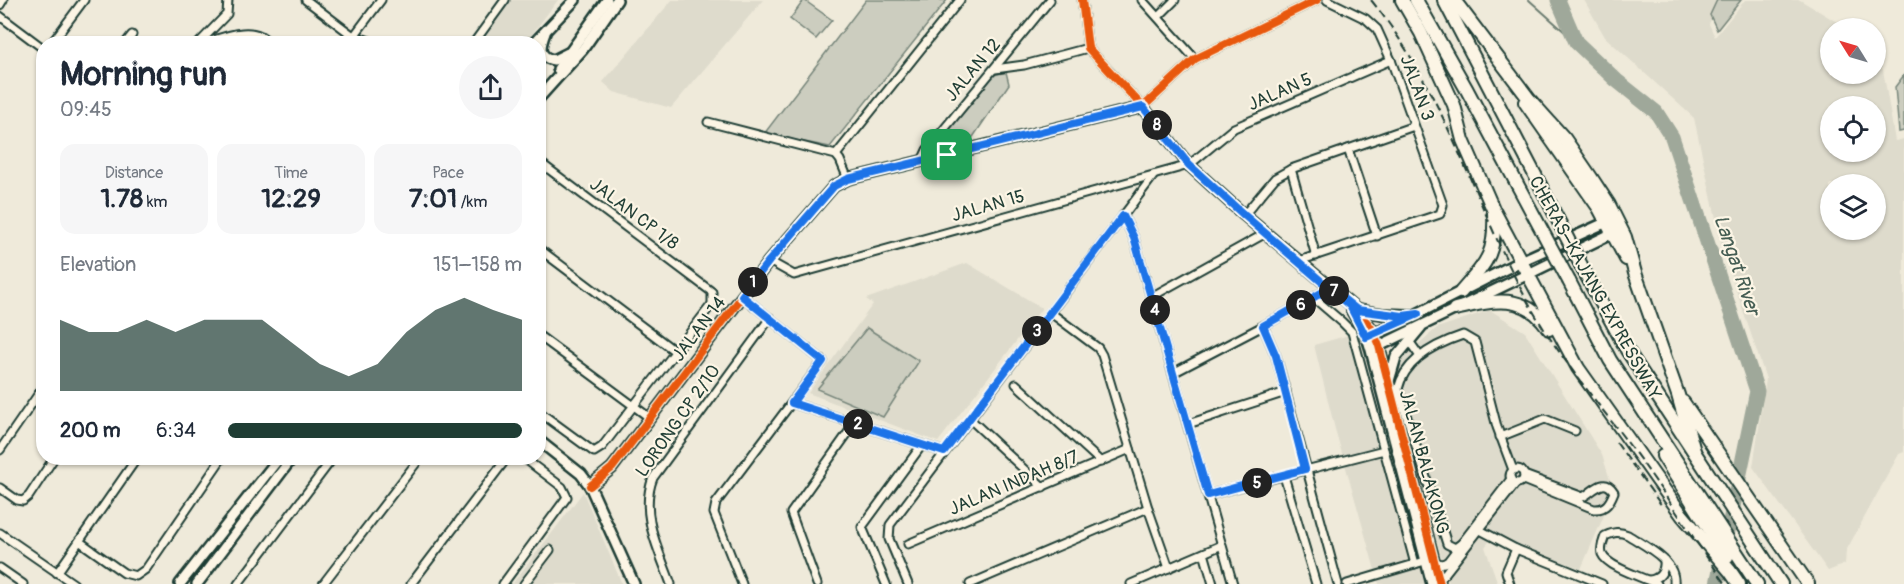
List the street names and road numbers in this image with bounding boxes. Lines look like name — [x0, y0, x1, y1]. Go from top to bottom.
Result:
street label: JALAN 12 — [940, 34, 1006, 106]
street label: JALAN 3 — [1395, 52, 1439, 124]
street label: JALAN 5 — [1244, 68, 1316, 116]
street label: CHERAS–KAJANG EXPRESSWAY — [1524, 172, 1667, 405]
street label: JALAN CP 1/8 — [585, 173, 683, 255]
street label: JALAN 15 — [949, 185, 1027, 227]
street label: JALAN 14 — [667, 291, 731, 366]
street label: LORONG CP 2/10 — [631, 360, 725, 482]
street label: JALAN BALAKONG — [1394, 387, 1454, 537]
street label: JALAN INDAH 8/7 — [946, 445, 1083, 521]

